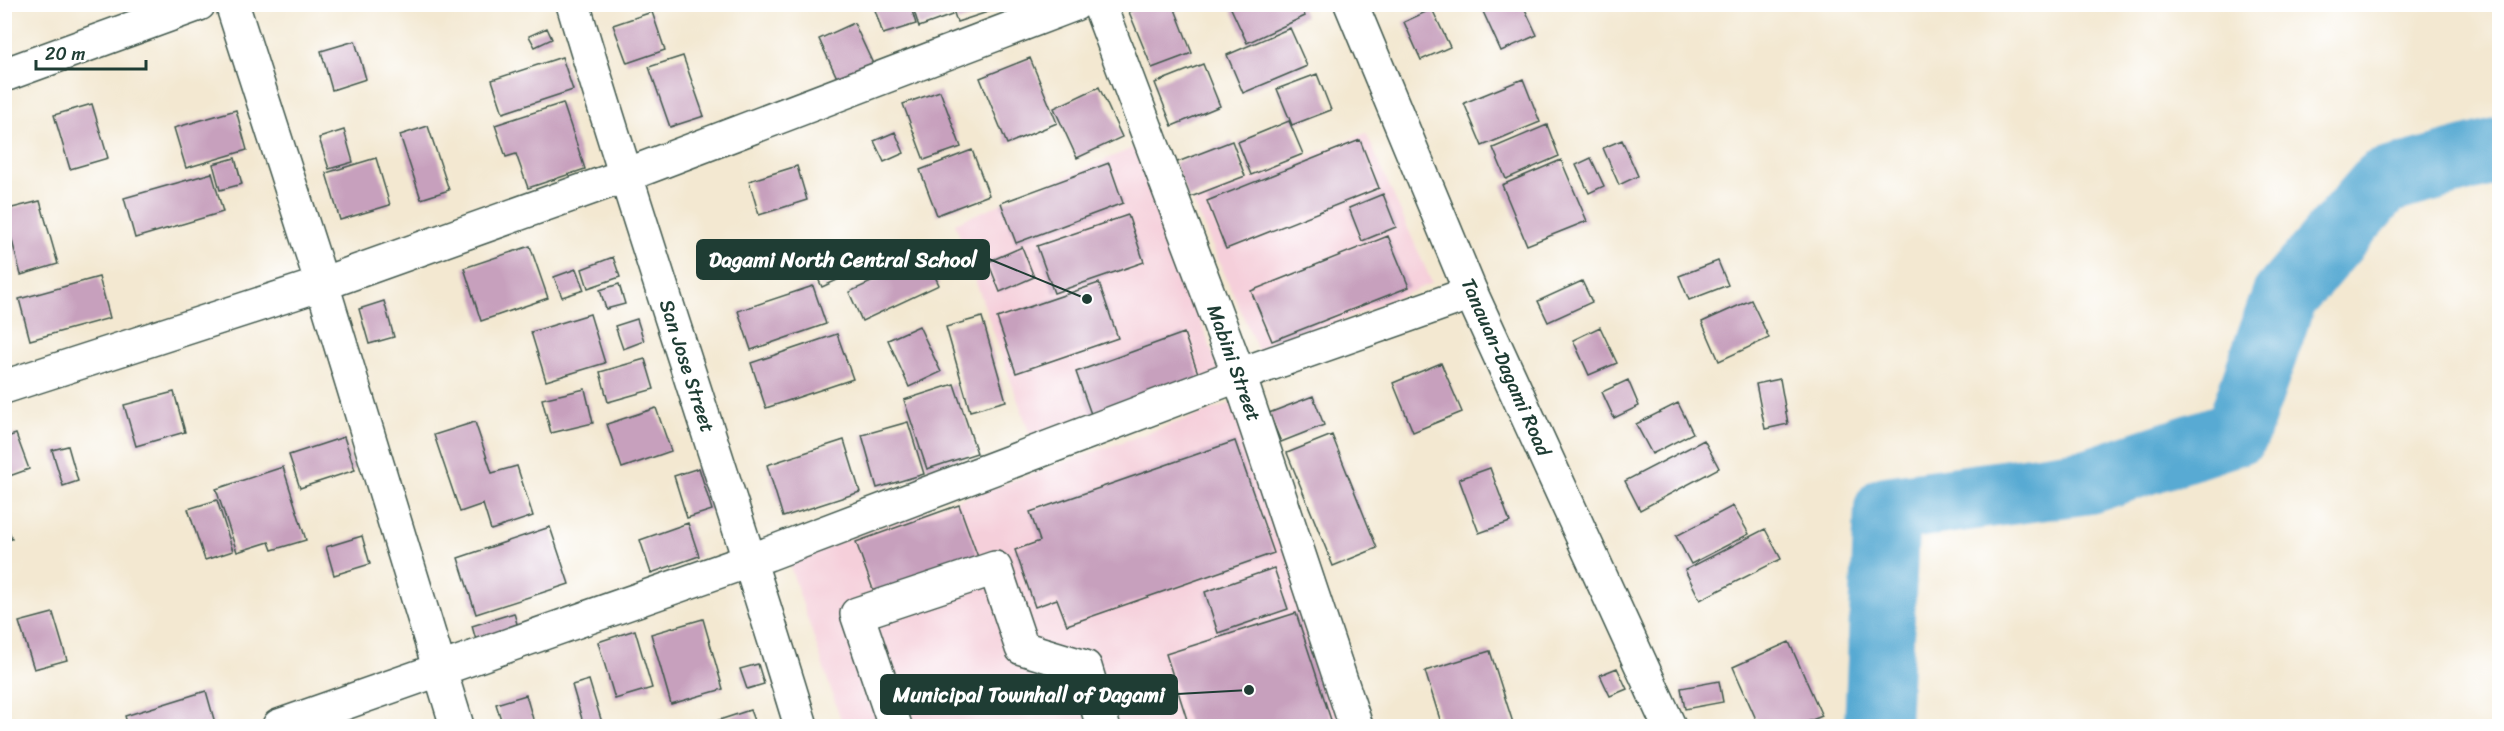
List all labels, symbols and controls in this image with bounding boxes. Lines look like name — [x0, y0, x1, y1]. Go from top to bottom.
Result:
scale bar — [36, 33, 146, 71]
text: 20 m — [45, 38, 85, 70]
callout: Dagami North Central School — [697, 240, 989, 279]
text: Dagami North Central School — [709, 241, 978, 279]
street label: Tanauan-Dagami Road — [1451, 272, 1562, 463]
street label: San Jose Street — [649, 295, 725, 437]
street label: Mabini Street — [1197, 299, 1271, 427]
callout: Municipal Townhall of Dagami — [881, 675, 1177, 714]
text: Municipal Townhall of Dagami — [892, 676, 1166, 714]

